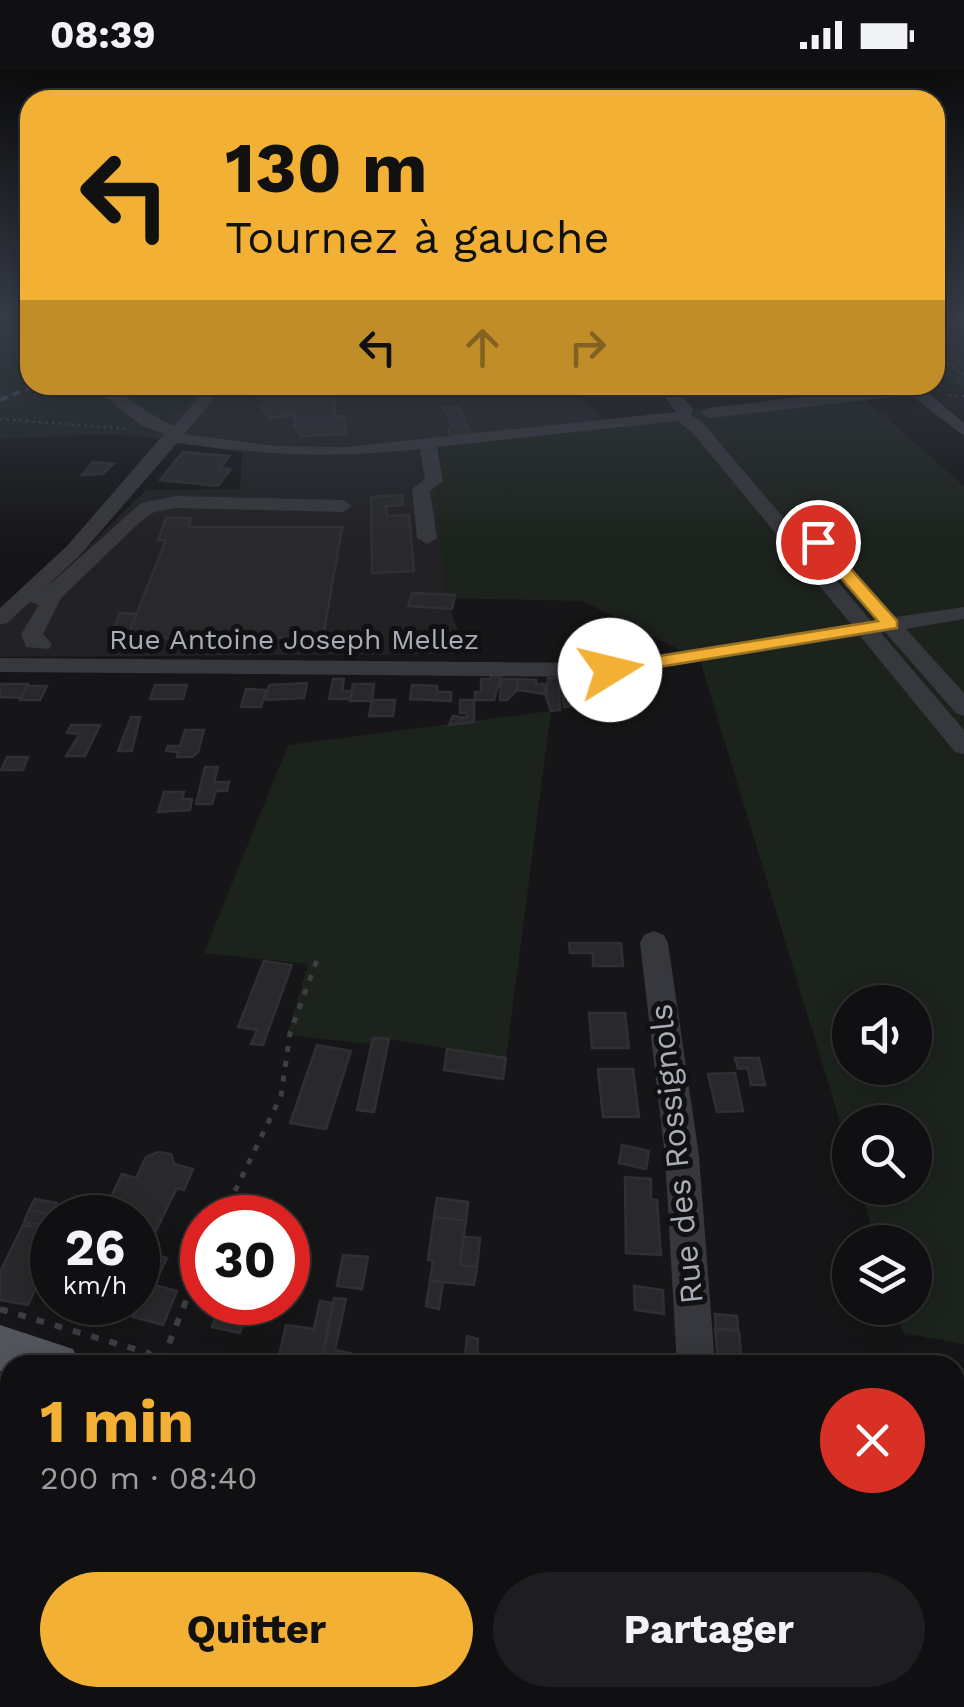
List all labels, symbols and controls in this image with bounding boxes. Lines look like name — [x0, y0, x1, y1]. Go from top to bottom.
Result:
text: 08:39 — [50, 13, 156, 57]
text: 130 m — [225, 127, 428, 209]
icon: left — [60, 130, 190, 260]
text: Tournez à gauche — [225, 211, 610, 264]
icon: left — [350, 320, 405, 375]
icon: ahead — [455, 320, 510, 375]
icon: right — [560, 320, 615, 375]
pin — [776, 500, 861, 585]
icon: arrive — [791, 515, 846, 570]
position arrow — [558, 618, 662, 722]
street label: Rue Antoine Joseph Mellez — [109, 623, 479, 656]
map controls — [832, 985, 932, 1325]
button: sound — [832, 985, 932, 1085]
street label: Rue des Rossignols — [641, 1002, 711, 1306]
button: search — [832, 1105, 932, 1205]
speed limit sign: 30 — [180, 1195, 310, 1325]
text: 26 — [65, 1218, 125, 1277]
button: layers — [832, 1225, 932, 1325]
text: km/h — [63, 1271, 127, 1300]
text: 1 min — [40, 1386, 194, 1457]
button: close — [820, 1388, 925, 1493]
text: 200 m · 08:40 — [40, 1459, 257, 1497]
button: Quitter — [40, 1572, 473, 1687]
button: Partager — [493, 1572, 925, 1687]

